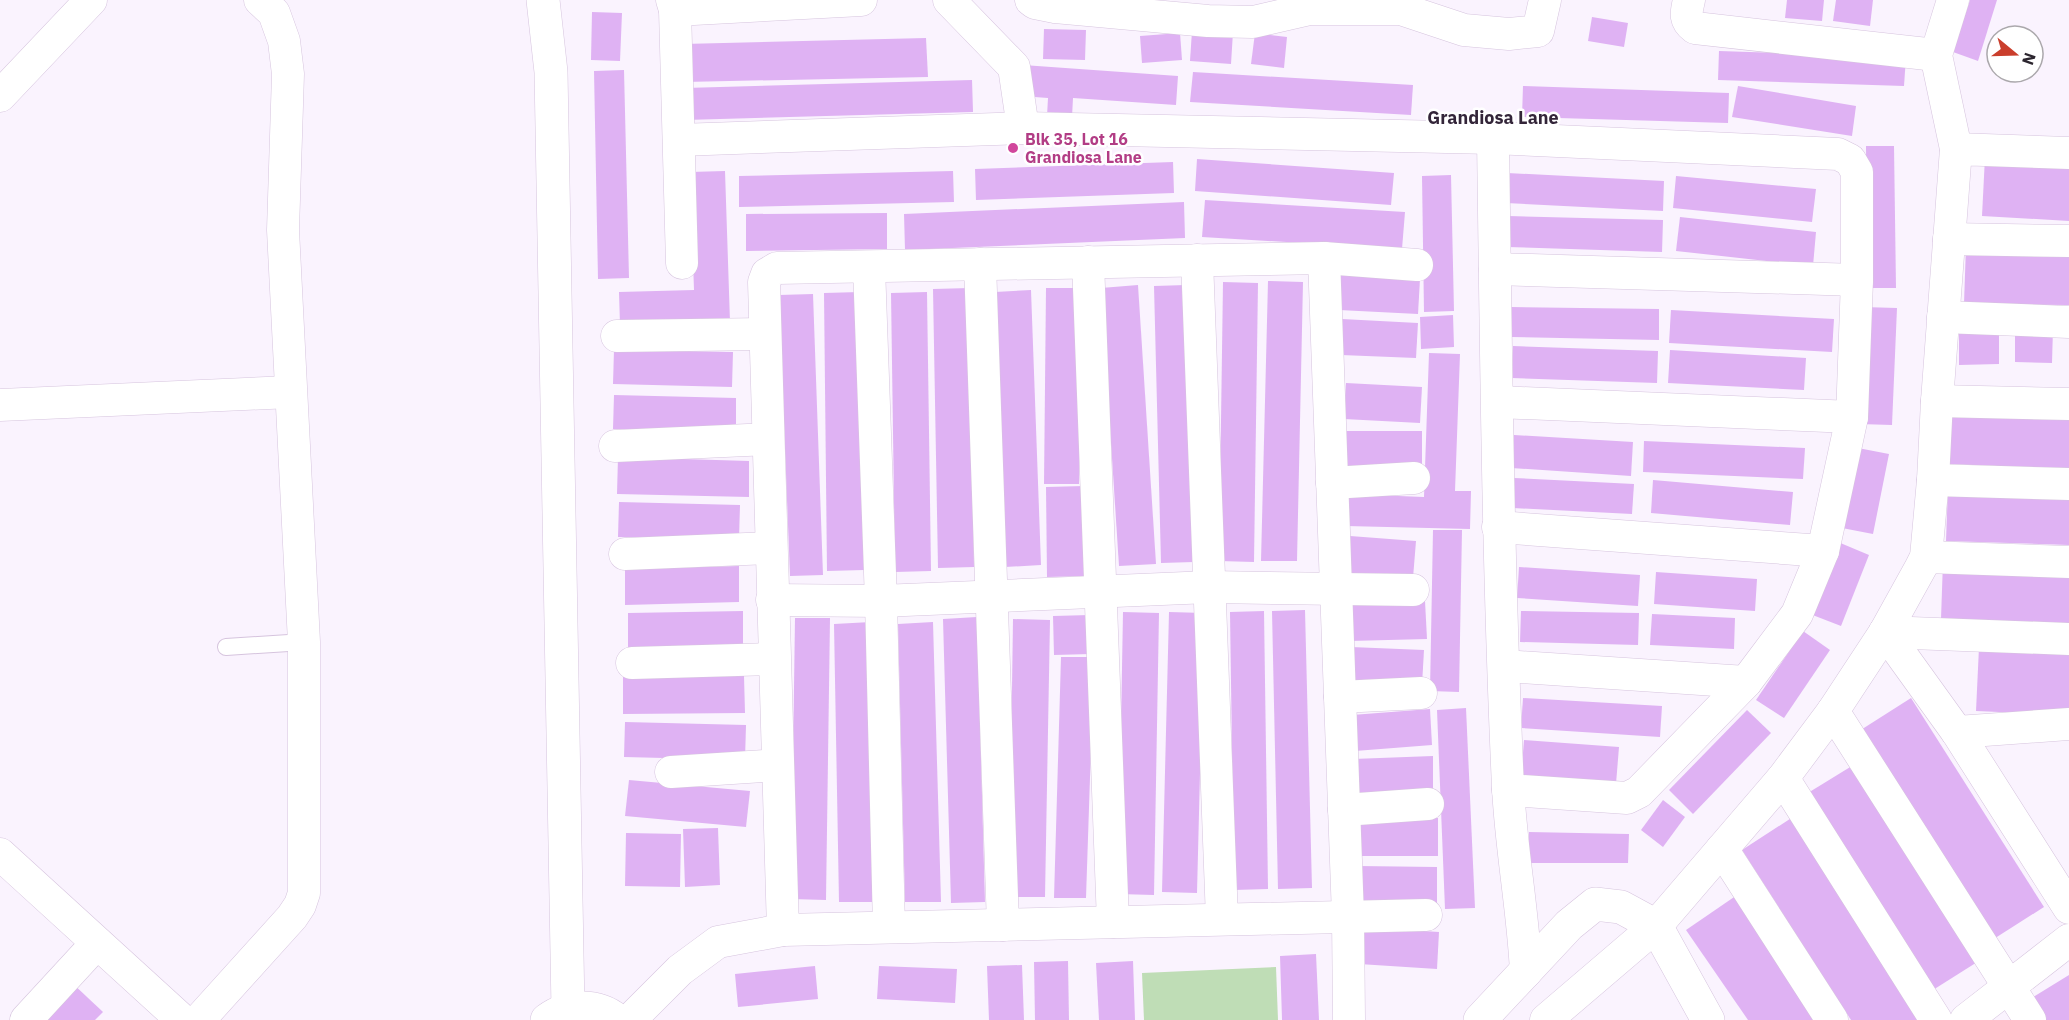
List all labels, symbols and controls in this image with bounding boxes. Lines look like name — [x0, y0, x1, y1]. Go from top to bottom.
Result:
north arrow — [1985, 24, 2045, 84]
text: N — [2018, 50, 2041, 68]
district label: Grandiosa Lane — [1427, 106, 1559, 129]
place label: Blk 35, Lot 16 Grandiosa Lane — [1025, 129, 1142, 167]
marker: Blk 35, Lot 16 Grandiosa Lane — [1006, 141, 1020, 155]

